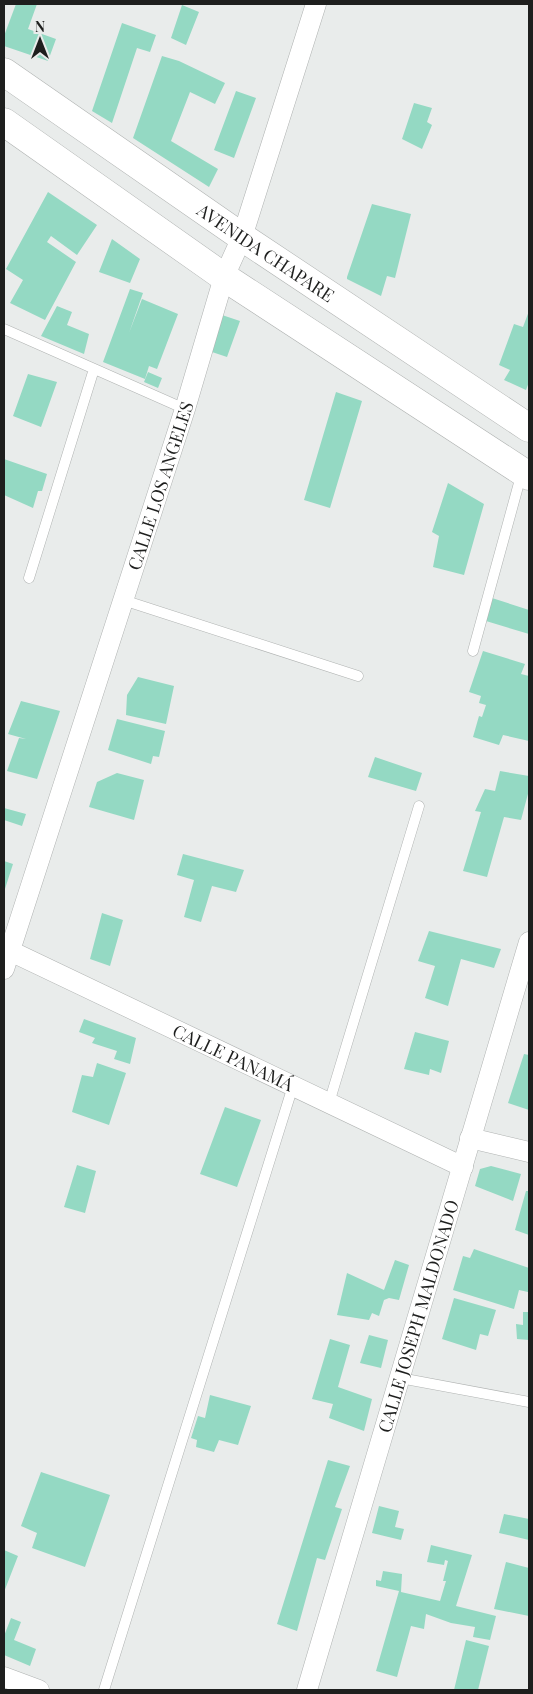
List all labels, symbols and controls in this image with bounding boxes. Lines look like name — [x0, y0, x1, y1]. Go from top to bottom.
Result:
north arrow — [15, 15, 65, 65]
text: N — [35, 17, 45, 36]
street label: AVENIDA CHAPARE — [192, 197, 339, 307]
street label: CALLE LOS ANGELES — [122, 398, 199, 573]
street label: CALLE PANAMÁ — [169, 1018, 298, 1097]
street label: CALLE JOSEPH MALDONADO — [372, 1197, 464, 1435]

